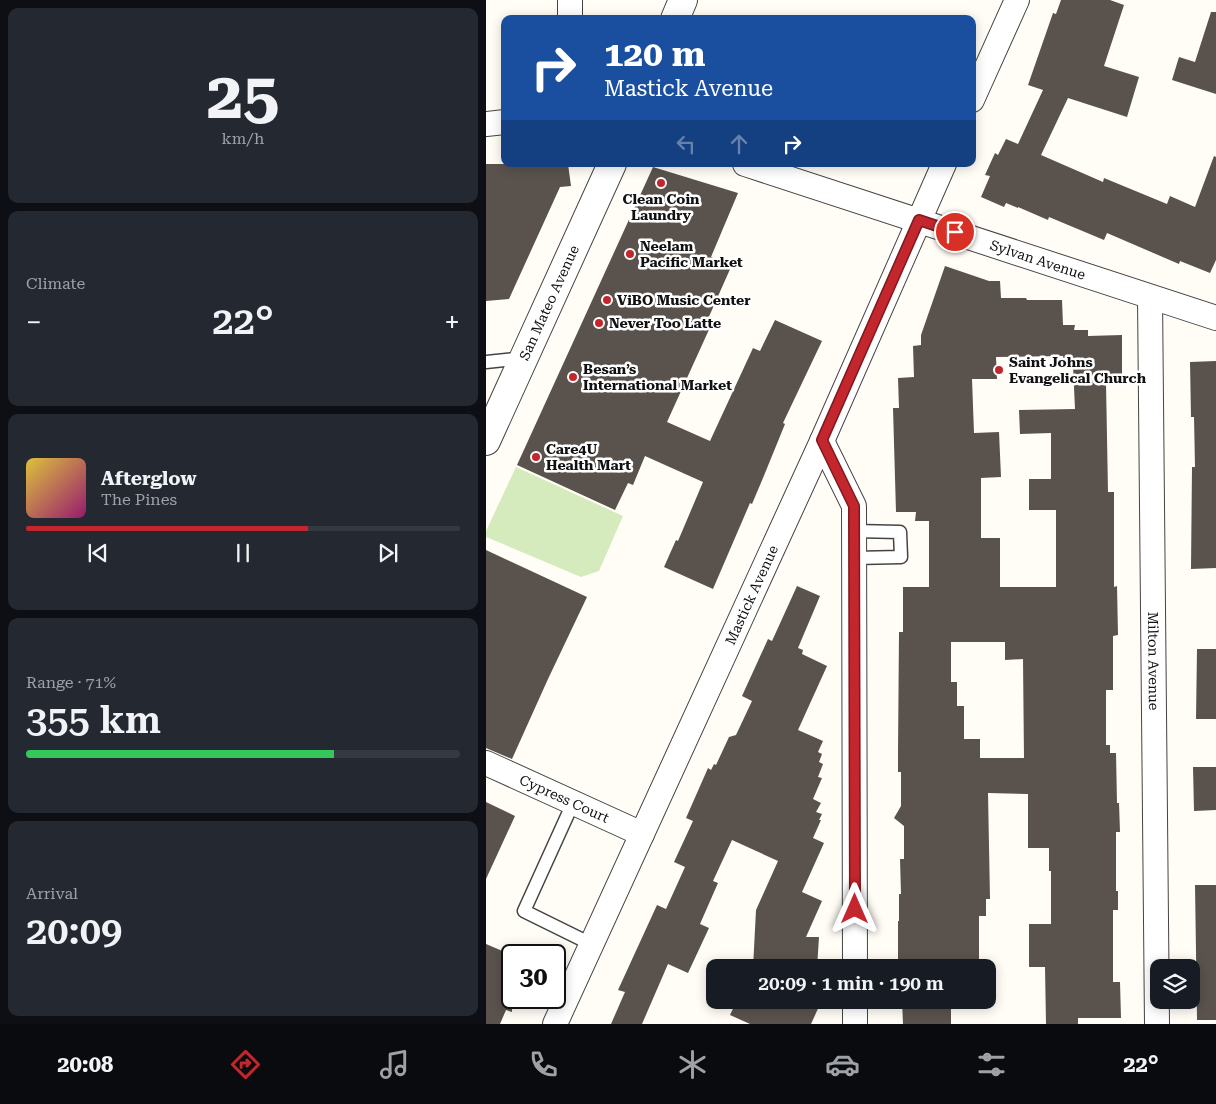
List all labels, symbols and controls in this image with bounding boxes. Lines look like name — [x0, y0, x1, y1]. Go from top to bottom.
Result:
text: 120 m — [604, 34, 705, 75]
icon: right — [521, 35, 586, 100]
text: 25 — [207, 58, 279, 134]
text: Mastick Avenue — [604, 76, 773, 101]
text: km/h — [222, 129, 264, 148]
icon: left — [672, 130, 700, 158]
icon: ahead — [725, 130, 753, 158]
icon: right — [778, 130, 806, 158]
marker: Clean Coin Laundry — [655, 177, 667, 189]
place label: Clean Coin Laundry — [623, 191, 700, 223]
pin — [934, 211, 976, 253]
icon: arrive — [941, 218, 969, 246]
street label: Sylvan Avenue — [988, 237, 1088, 283]
place label: Neelam Pacific Market — [640, 238, 743, 270]
street label: San Mateo Avenue — [516, 242, 582, 363]
marker: Neelam Pacific Market — [624, 248, 636, 260]
text: Climate — [26, 274, 85, 293]
place label: ViBO Music Center — [617, 292, 751, 308]
marker: ViBO Music Center — [601, 294, 613, 306]
text: 22° — [212, 299, 274, 343]
text: − — [26, 306, 42, 339]
text: + — [444, 306, 460, 339]
place label: Never Too Latte — [609, 315, 721, 331]
marker: Never Too Latte — [593, 317, 605, 329]
place label: Saint Johns Evangelical Church — [1009, 354, 1147, 386]
place label: Besan’s International Market — [583, 361, 732, 393]
marker: Saint Johns Evangelical Church — [993, 364, 1005, 376]
marker: Besan’s International Market — [567, 371, 579, 383]
place label: Care4U Health Mart — [546, 441, 631, 473]
marker: Care4U Health Mart — [530, 451, 542, 463]
text: Afterglow — [101, 467, 197, 490]
text: The Pines — [101, 490, 177, 509]
icon: previous — [84, 539, 112, 567]
icon: pause — [229, 539, 257, 567]
icon: next — [374, 539, 402, 567]
street label: Mastick Avenue — [722, 542, 781, 647]
street label: Milton Avenue — [1145, 612, 1162, 711]
text: Range · 71% — [26, 673, 116, 692]
text: 355 km — [26, 698, 161, 742]
street label: Cypress Court — [517, 771, 612, 826]
position arrow — [828, 882, 880, 934]
text: Arrival — [26, 884, 78, 903]
text: 20:09 — [26, 909, 122, 953]
speed limit sign: 30 — [501, 944, 566, 1009]
map controls — [1150, 959, 1200, 1009]
button: layers — [1150, 959, 1200, 1009]
text: 20:09 · 1 min · 190 m — [758, 972, 944, 995]
icon: directions — [228, 1047, 263, 1082]
icon: music — [377, 1047, 412, 1082]
icon: phone — [526, 1047, 561, 1082]
icon: climate — [675, 1047, 710, 1082]
icon: car — [825, 1047, 860, 1082]
icon: filters — [974, 1047, 1009, 1082]
text: 20:08 — [57, 1052, 113, 1077]
text: 22° — [1123, 1052, 1159, 1077]

